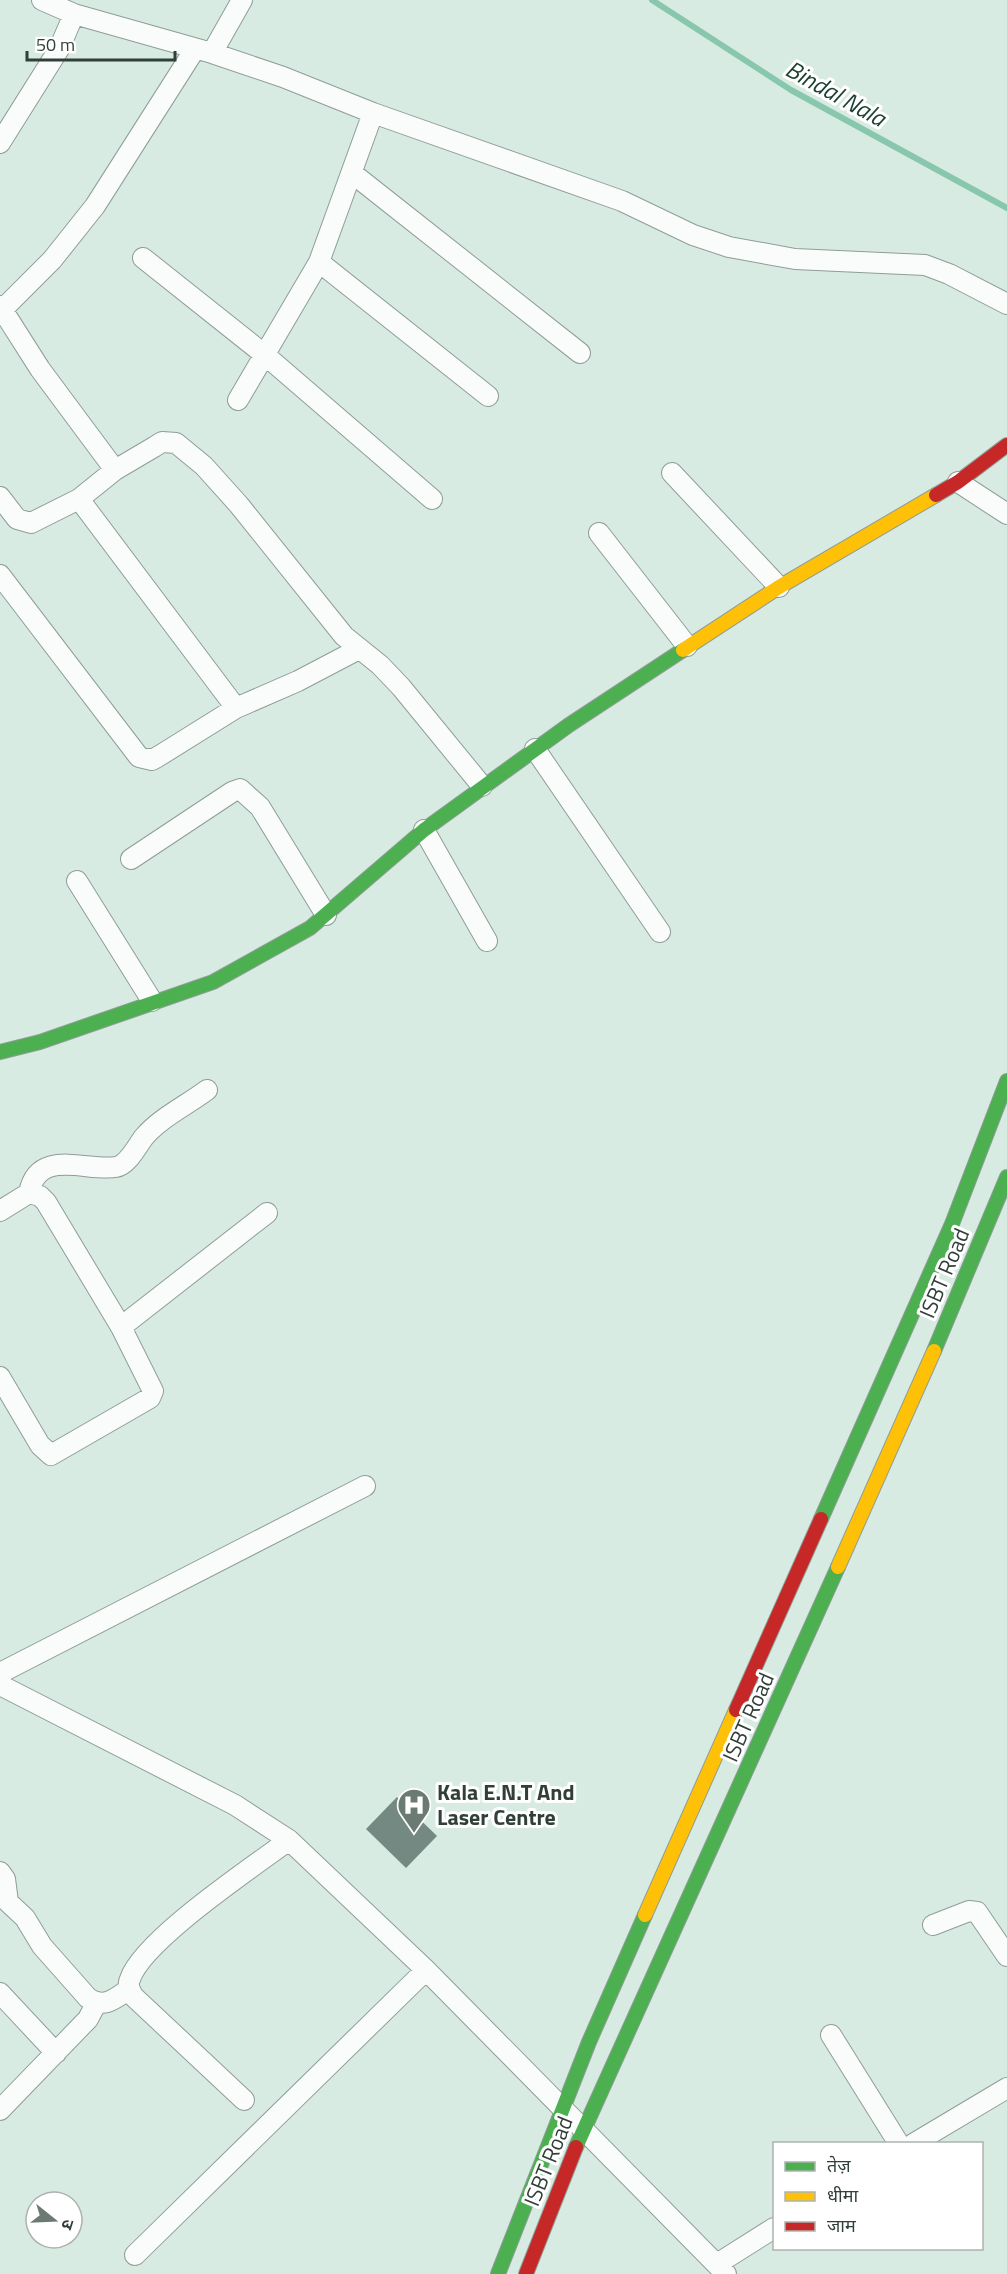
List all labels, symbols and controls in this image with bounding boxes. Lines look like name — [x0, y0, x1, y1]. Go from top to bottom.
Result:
scale bar — [27, 24, 176, 62]
text: 50 m — [36, 31, 75, 58]
water label: Bindal Nala — [779, 51, 894, 136]
street label: ISBT Road — [910, 1223, 978, 1323]
street label: ISBT Road — [713, 1667, 783, 1767]
place label: Kala E.N.T And Laser Centre — [437, 1775, 575, 1834]
hospital icon: Kala E.N.T And Laser Centre — [396, 1787, 432, 1834]
street label: ISBT Road — [515, 2111, 581, 2211]
legend — [773, 2142, 983, 2250]
text: तेज़ — [827, 2152, 851, 2179]
text: धीमा — [827, 2182, 858, 2209]
north arrow — [24, 2190, 84, 2250]
text: जाम — [827, 2212, 857, 2239]
text: उ — [55, 2216, 81, 2233]

